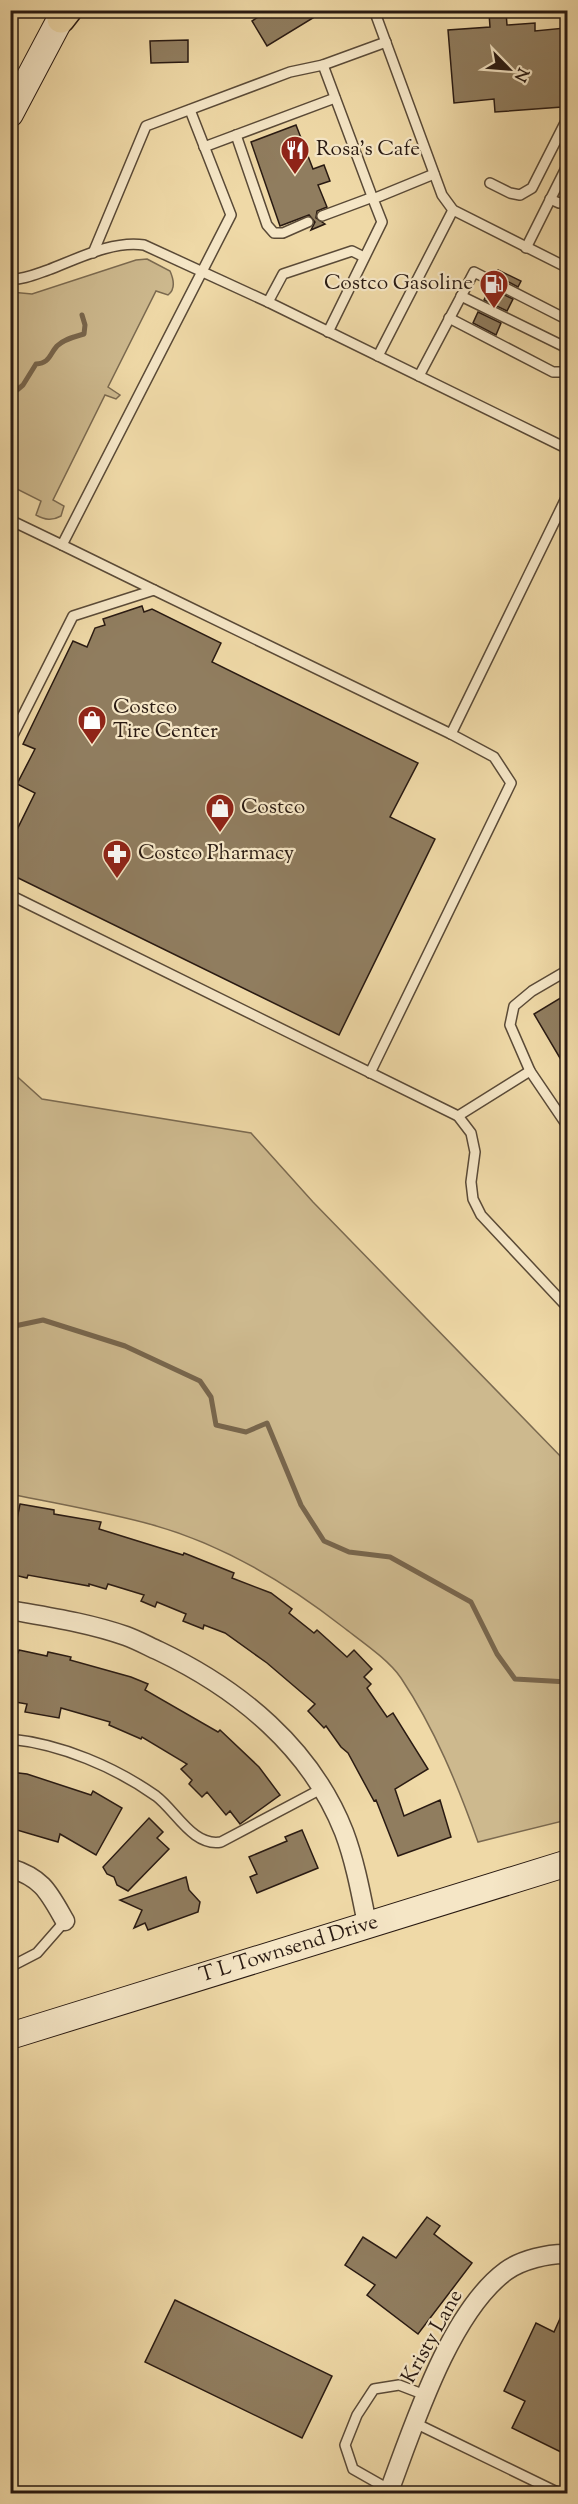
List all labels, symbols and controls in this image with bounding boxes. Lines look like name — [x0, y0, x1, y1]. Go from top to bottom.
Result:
north arrow — [479, 39, 539, 99]
text: N — [507, 64, 533, 85]
restaurant icon: Rosa’s Cafe — [279, 134, 311, 176]
place label: Rosa’s Cafe — [316, 135, 420, 165]
fuel station icon: Costco Gasoline — [478, 268, 510, 310]
place label: Costco Gasoline — [324, 269, 473, 299]
place label: Costco Tire Center — [113, 693, 218, 747]
shop icon: Costco Tire Center — [76, 704, 108, 746]
shop icon: Costco — [204, 792, 236, 834]
place label: Costco — [241, 793, 305, 823]
pharmacy icon: Costco Pharmacy — [101, 838, 133, 880]
place label: Costco Pharmacy — [138, 839, 295, 869]
street label: T L Townsend Drive — [196, 1908, 382, 1991]
street label: Kristy Lane — [395, 2285, 471, 2389]

